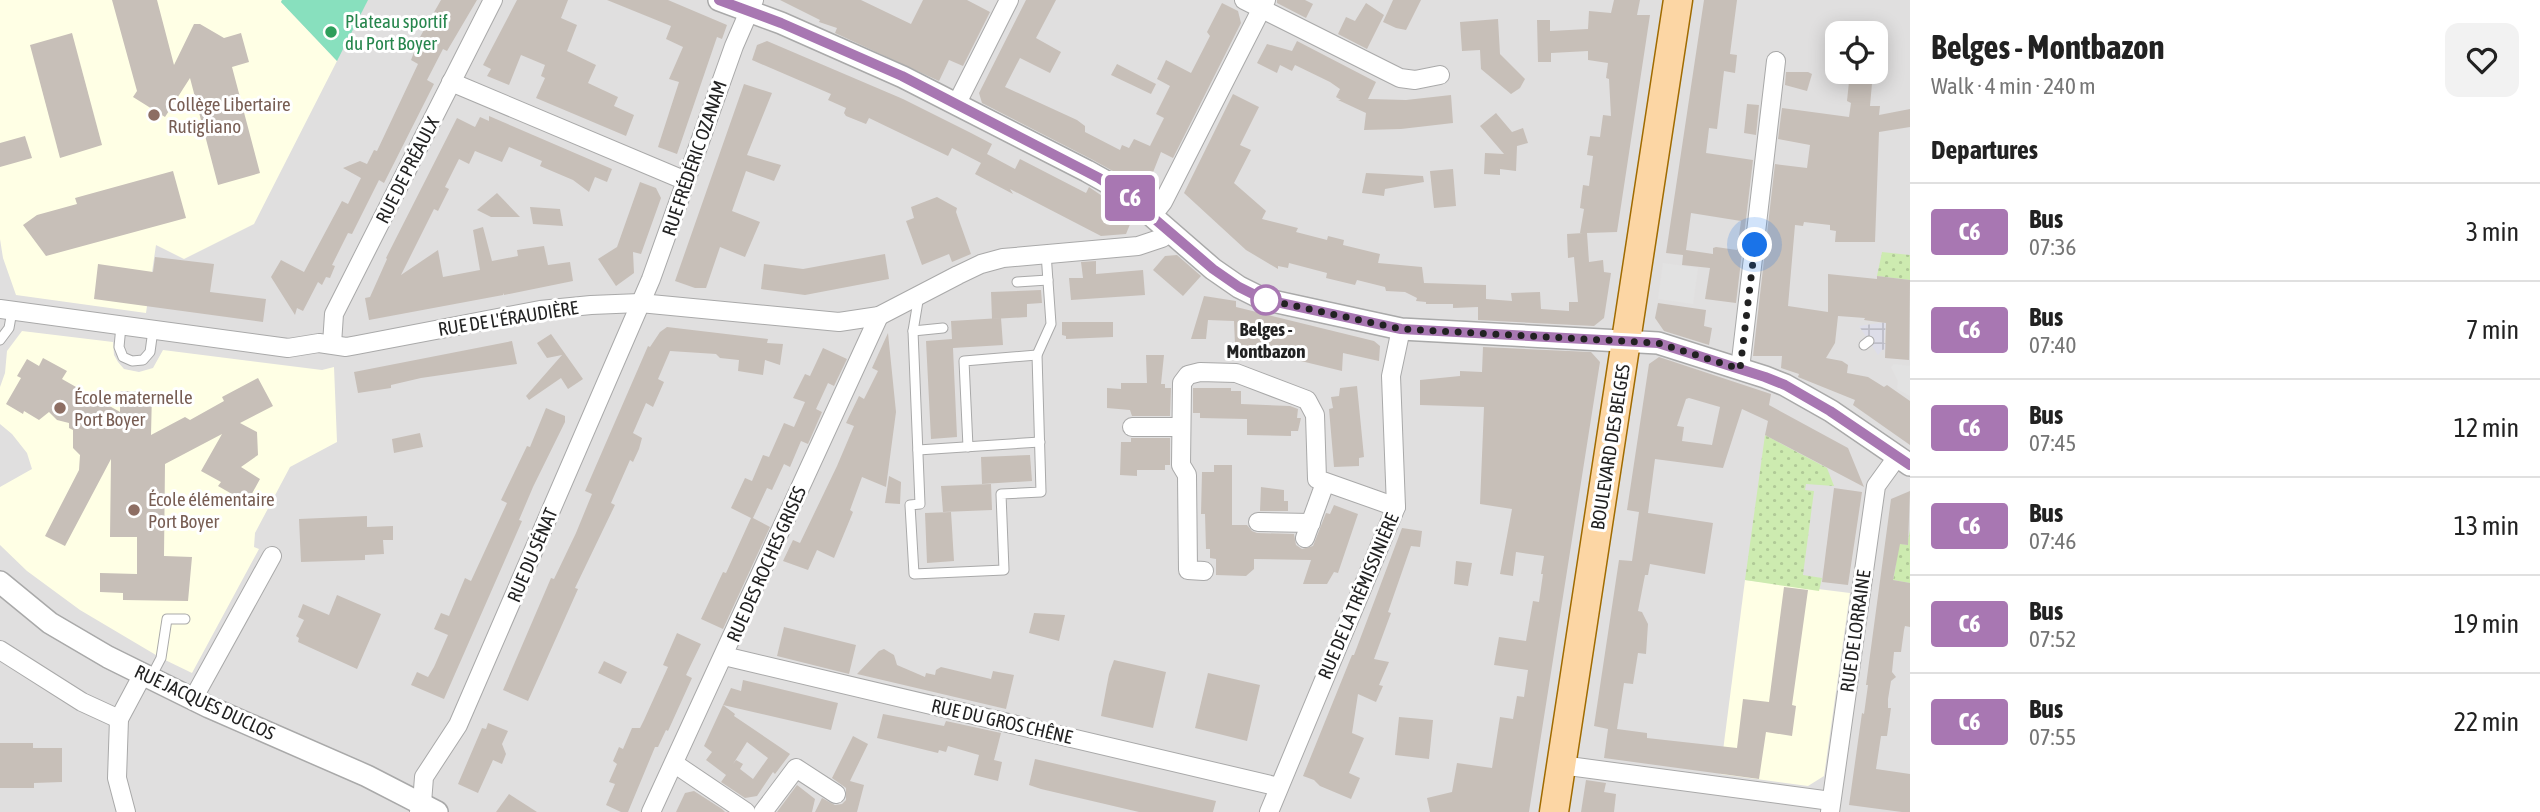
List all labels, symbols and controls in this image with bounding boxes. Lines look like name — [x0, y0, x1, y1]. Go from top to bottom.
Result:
place label: Plateau sportif du Port Boyer — [345, 10, 448, 54]
map controls — [1825, 21, 1888, 84]
button: locate — [1825, 21, 1888, 84]
button: heart — [2445, 23, 2519, 97]
marker: Plateau sportif du Port Boyer — [323, 24, 339, 40]
text: Belges - Montbazon — [1931, 28, 2165, 66]
text: Walk · 4 min · 240 m — [1931, 73, 2095, 99]
street label: RUE FRÉDÉRIC OZANAM — [657, 77, 731, 239]
place label: Collège Libertaire Rutigliano — [168, 93, 291, 137]
marker: Collège Libertaire Rutigliano — [146, 107, 162, 123]
street label: RUE DE PRÉAULX — [371, 113, 443, 227]
text: Departures — [1931, 135, 2038, 165]
line badge: C6 — [1098, 175, 1162, 221]
text: C6 — [1119, 184, 1141, 211]
text: Bus — [2029, 204, 2063, 234]
text: 3 min — [2466, 217, 2519, 247]
text: C6 — [1958, 218, 1981, 245]
your location — [1737, 227, 1772, 262]
text: 07:36 — [2029, 234, 2076, 260]
marker: Belges - Montbazon — [1251, 285, 1281, 315]
street label: RUE DE L'ÉRAUDIÈRE — [436, 296, 580, 340]
text: Bus — [2029, 302, 2063, 332]
text: 7 min — [2466, 315, 2519, 345]
text: C6 — [1958, 316, 1981, 343]
place label: Belges - Montbazon — [1227, 318, 1305, 362]
text: 07:40 — [2029, 332, 2076, 358]
street label: BOULEVARD DES BELGES — [1586, 363, 1634, 531]
place label: École maternelle Port Boyer — [74, 386, 193, 430]
marker: École maternelle Port Boyer — [52, 400, 68, 416]
text: Bus — [2029, 400, 2063, 430]
text: 12 min — [2454, 413, 2519, 443]
text: C6 — [1958, 414, 1981, 441]
text: 07:45 — [2029, 430, 2076, 456]
street label: RUE DES ROCHES GRISES — [722, 483, 810, 645]
place label: École élémentaire Port Boyer — [148, 488, 275, 532]
text: Bus — [2029, 498, 2063, 528]
marker: École élémentaire Port Boyer — [126, 502, 142, 518]
street label: RUE DU SÉNAT — [502, 504, 562, 605]
street label: RUE DE LA TRÉMISSINIÈRE — [1313, 510, 1403, 682]
text: 13 min — [2454, 511, 2519, 541]
text: C6 — [1958, 512, 1981, 539]
text: 07:46 — [2029, 528, 2076, 554]
street label: RUE DE LORRAINE — [1836, 568, 1874, 694]
text: Bus — [2029, 596, 2063, 626]
text: 19 min — [2454, 609, 2519, 639]
text: C6 — [1958, 610, 1981, 637]
text: 07:52 — [2029, 626, 2076, 652]
street label: RUE JACQUES DUCLOS — [131, 660, 279, 744]
street label: RUE DU GROS CHÊNE — [929, 694, 1075, 748]
text: Bus — [2029, 694, 2063, 724]
text: 22 min — [2454, 707, 2519, 737]
text: C6 — [1958, 708, 1981, 735]
text: 07:55 — [2029, 724, 2076, 750]

